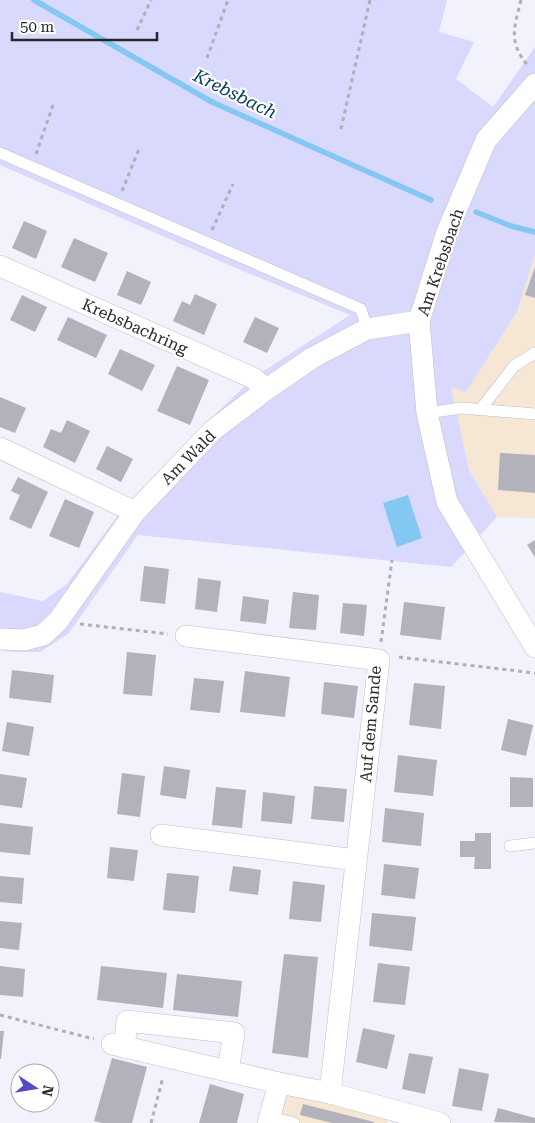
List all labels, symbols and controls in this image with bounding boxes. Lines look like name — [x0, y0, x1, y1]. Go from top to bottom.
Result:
scale bar — [12, 10, 158, 42]
text: 50 m — [20, 18, 55, 36]
water label: Krebsbach — [189, 64, 280, 123]
street label: Am Krebsbach — [413, 206, 468, 318]
street label: Krebsbachring — [79, 295, 191, 359]
street label: Am Wald — [157, 426, 220, 489]
street label: Auf dem Sande — [356, 665, 385, 783]
north arrow — [10, 1063, 60, 1113]
text: N — [39, 1084, 57, 1098]

